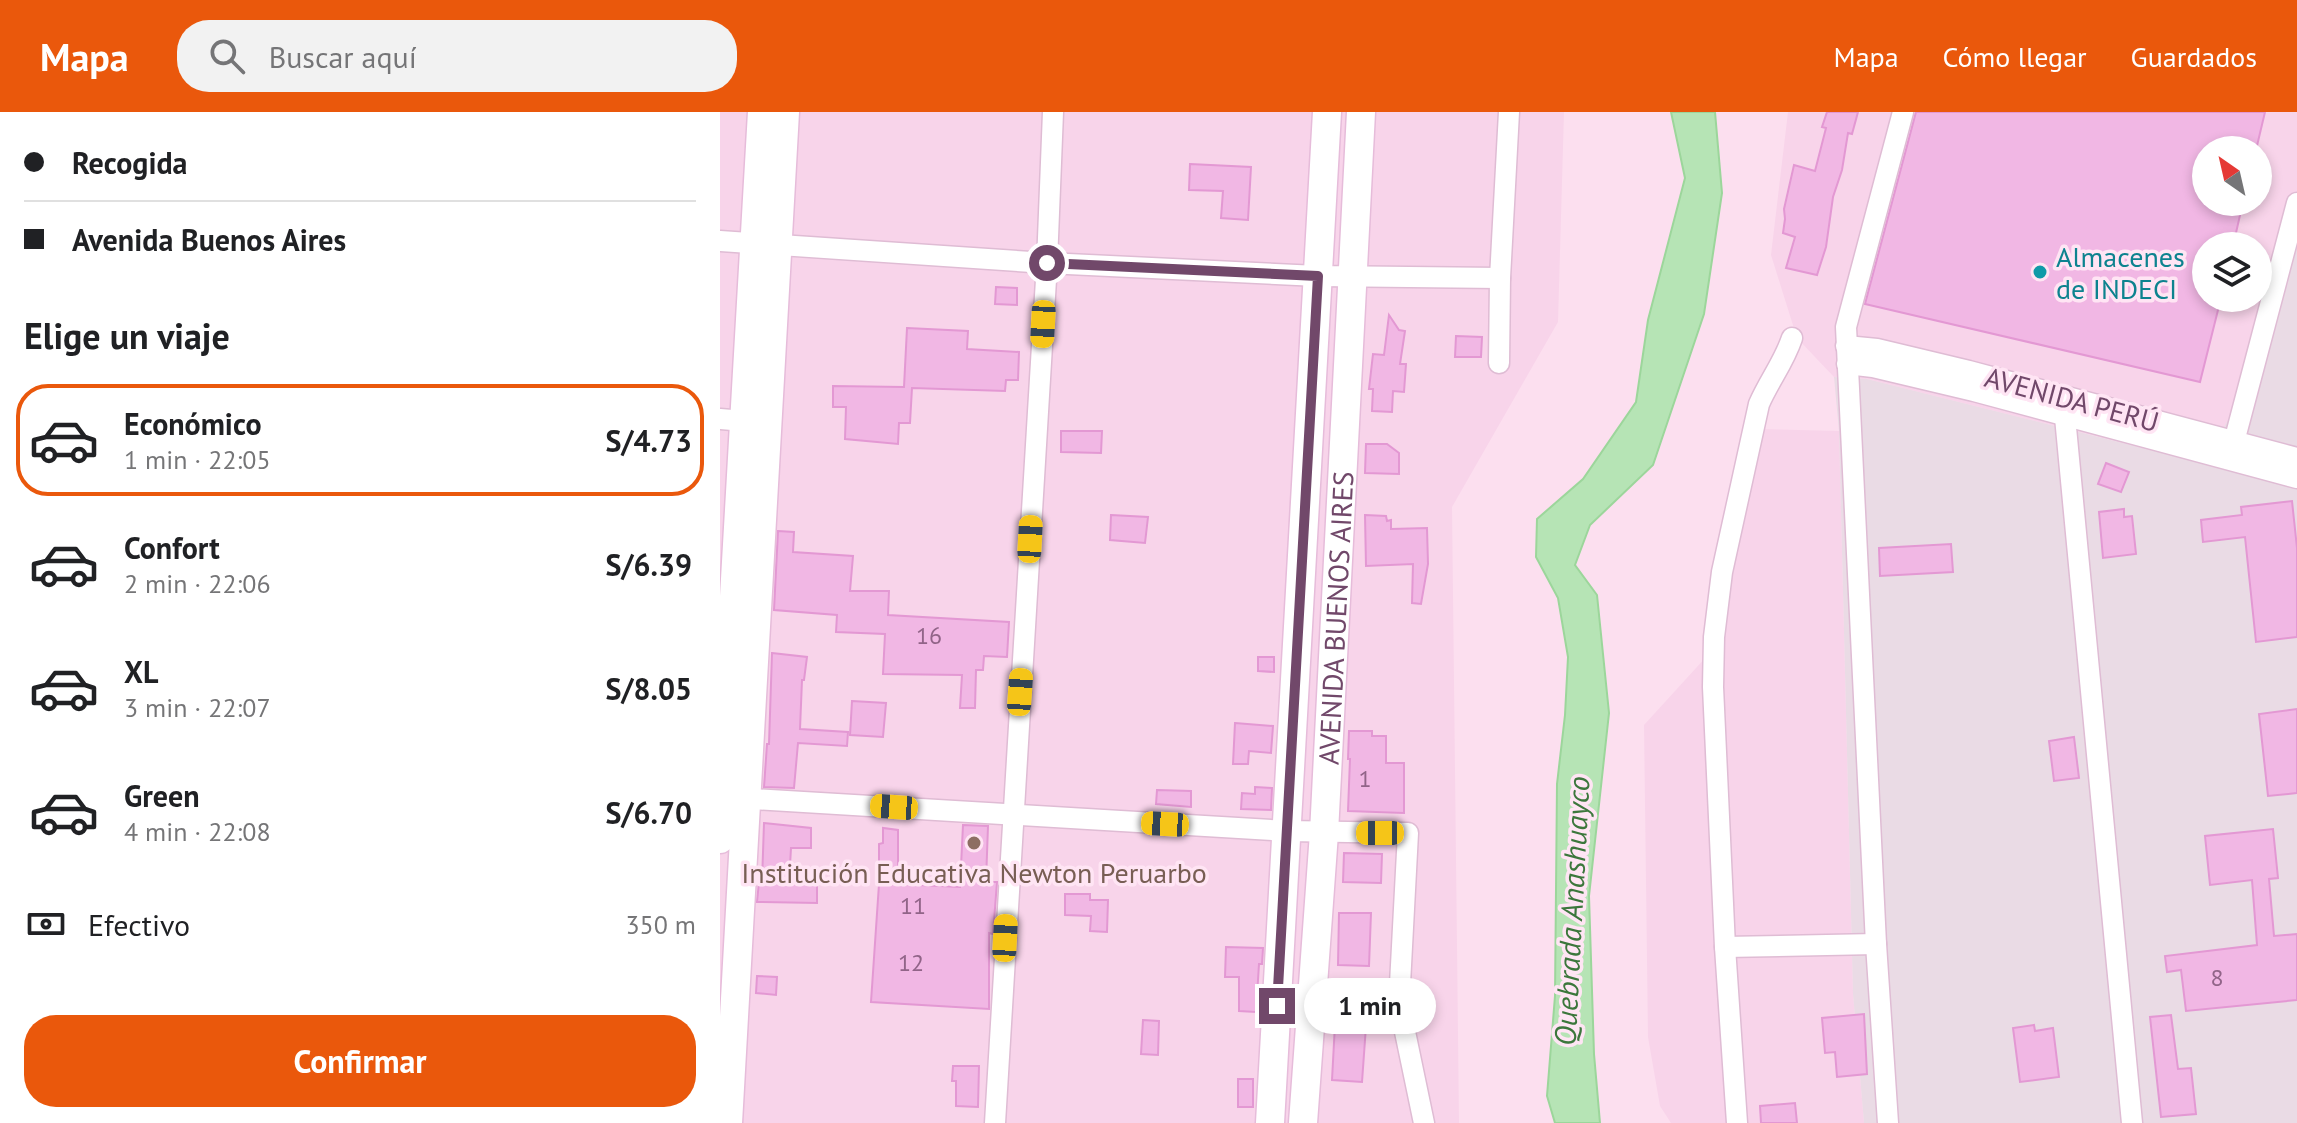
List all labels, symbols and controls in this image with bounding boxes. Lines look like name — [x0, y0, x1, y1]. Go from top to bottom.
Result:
search box — [177, 20, 737, 92]
text: Mapa — [40, 32, 129, 81]
icon: search — [205, 34, 249, 78]
text: Buscar aquí — [269, 37, 417, 76]
text: Mapa — [1834, 38, 1899, 75]
text: Cómo llegar — [1943, 38, 2087, 75]
text: Guardados — [2131, 38, 2257, 75]
north arrow — [2192, 136, 2272, 216]
map controls — [2192, 136, 2272, 312]
text: Recogida — [72, 143, 188, 182]
text: Avenida Buenos Aires — [72, 220, 346, 259]
button: layers — [2192, 232, 2272, 312]
place label: Almacenes de INDECI — [2056, 238, 2185, 307]
route start — [1029, 245, 1065, 281]
marker: Almacenes de INDECI — [2031, 263, 2049, 281]
car — [1030, 299, 1056, 349]
text: Elige un viaje — [24, 312, 230, 359]
street label: AVENIDA PERÚ — [1981, 358, 2163, 440]
icon: car — [28, 404, 100, 476]
text: Económico — [124, 404, 262, 443]
text: S/4.73 — [605, 421, 692, 460]
text: 1 min · 22:05 — [124, 443, 271, 476]
street label: AVENIDA BUENOS AIRES — [1309, 470, 1361, 766]
car — [1017, 514, 1043, 564]
icon: car — [28, 528, 100, 600]
text: Confort — [124, 528, 220, 567]
text: S/6.39 — [605, 545, 692, 584]
text: 2 min · 22:06 — [124, 567, 271, 600]
house number: 16 — [916, 620, 942, 651]
icon: car — [28, 652, 100, 724]
text: XL — [124, 652, 158, 691]
car — [1006, 667, 1034, 717]
text: S/8.05 — [605, 669, 692, 708]
text: 3 min · 22:07 — [124, 691, 271, 724]
house number: 1 — [1358, 763, 1372, 794]
water label: Quebrada Anashuayco — [1544, 775, 1598, 1047]
icon: car — [28, 776, 100, 848]
text: Green — [124, 776, 199, 815]
text: S/6.70 — [605, 793, 692, 832]
car — [869, 793, 919, 821]
car — [1140, 811, 1190, 837]
text: 4 min · 22:08 — [124, 815, 271, 848]
car — [1356, 821, 1404, 845]
marker: Institución Educativa Newton Peruarbo — [965, 834, 983, 852]
place label: Institución Educativa Newton Peruarbo — [741, 854, 1207, 891]
house number: 11 — [900, 890, 926, 921]
icon: cash — [24, 902, 68, 946]
text: Efectivo — [88, 905, 190, 944]
text: 350 m — [625, 908, 696, 941]
car — [992, 913, 1018, 963]
house number: 12 — [898, 947, 924, 978]
house number: 8 — [2210, 962, 2224, 993]
callout: 1 min — [1305, 978, 1437, 1034]
route end — [1259, 988, 1295, 1024]
text: 1 min — [1338, 989, 1402, 1022]
button: Confirmar — [24, 1015, 696, 1107]

